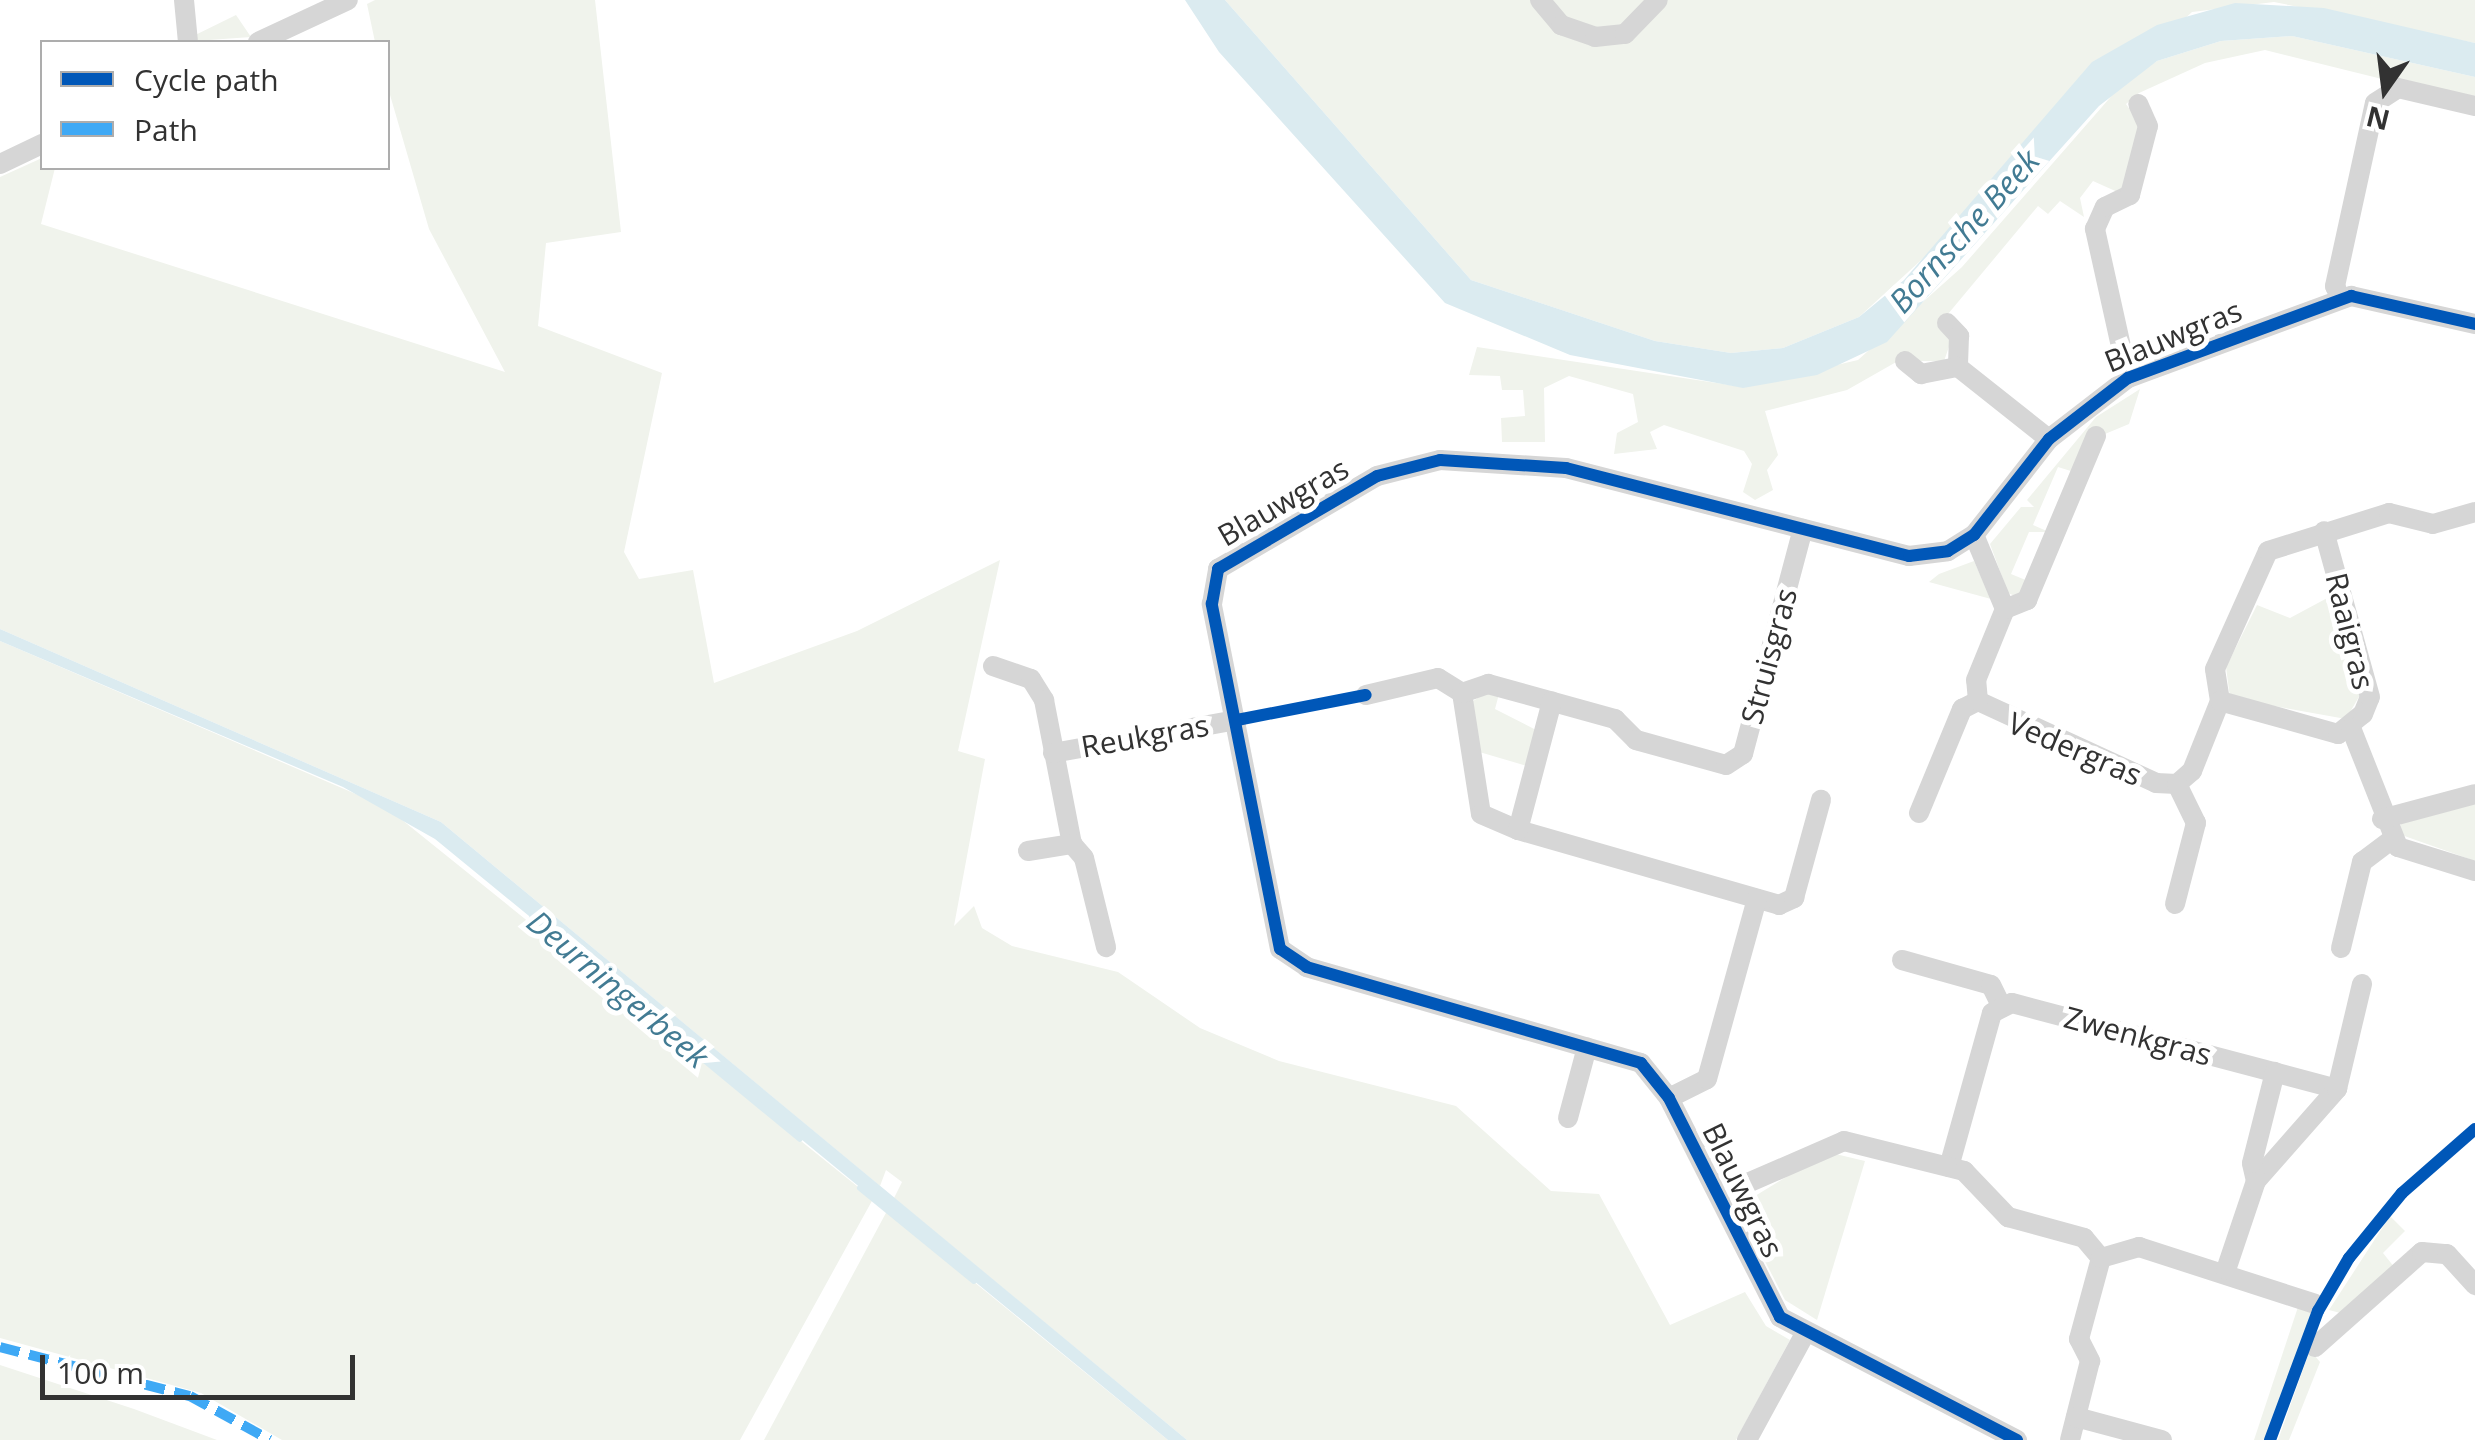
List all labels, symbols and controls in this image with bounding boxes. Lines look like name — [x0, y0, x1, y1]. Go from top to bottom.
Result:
legend — [40, 40, 390, 170]
north arrow — [2335, 40, 2435, 140]
text: Cycle path — [134, 59, 279, 100]
text: N — [2362, 98, 2393, 140]
text: Path — [134, 109, 198, 150]
water label: Bornsche Beek — [1881, 142, 2047, 320]
street label: Blauwgras — [2099, 292, 2247, 380]
street label: Blauwgras — [1211, 450, 1355, 554]
street label: Raaigras — [2318, 569, 2382, 693]
street label: Struisgras — [1734, 584, 1804, 728]
street label: Vedergras — [2003, 705, 2147, 793]
street label: Reukgras — [1078, 707, 1212, 765]
water label: Deurningerbeek — [520, 902, 716, 1076]
street label: Zwenkgras — [2060, 999, 2216, 1073]
street label: Blauwgras — [1695, 1117, 1791, 1263]
scale bar — [45, 1335, 360, 1397]
text: 100 m — [57, 1352, 144, 1393]

